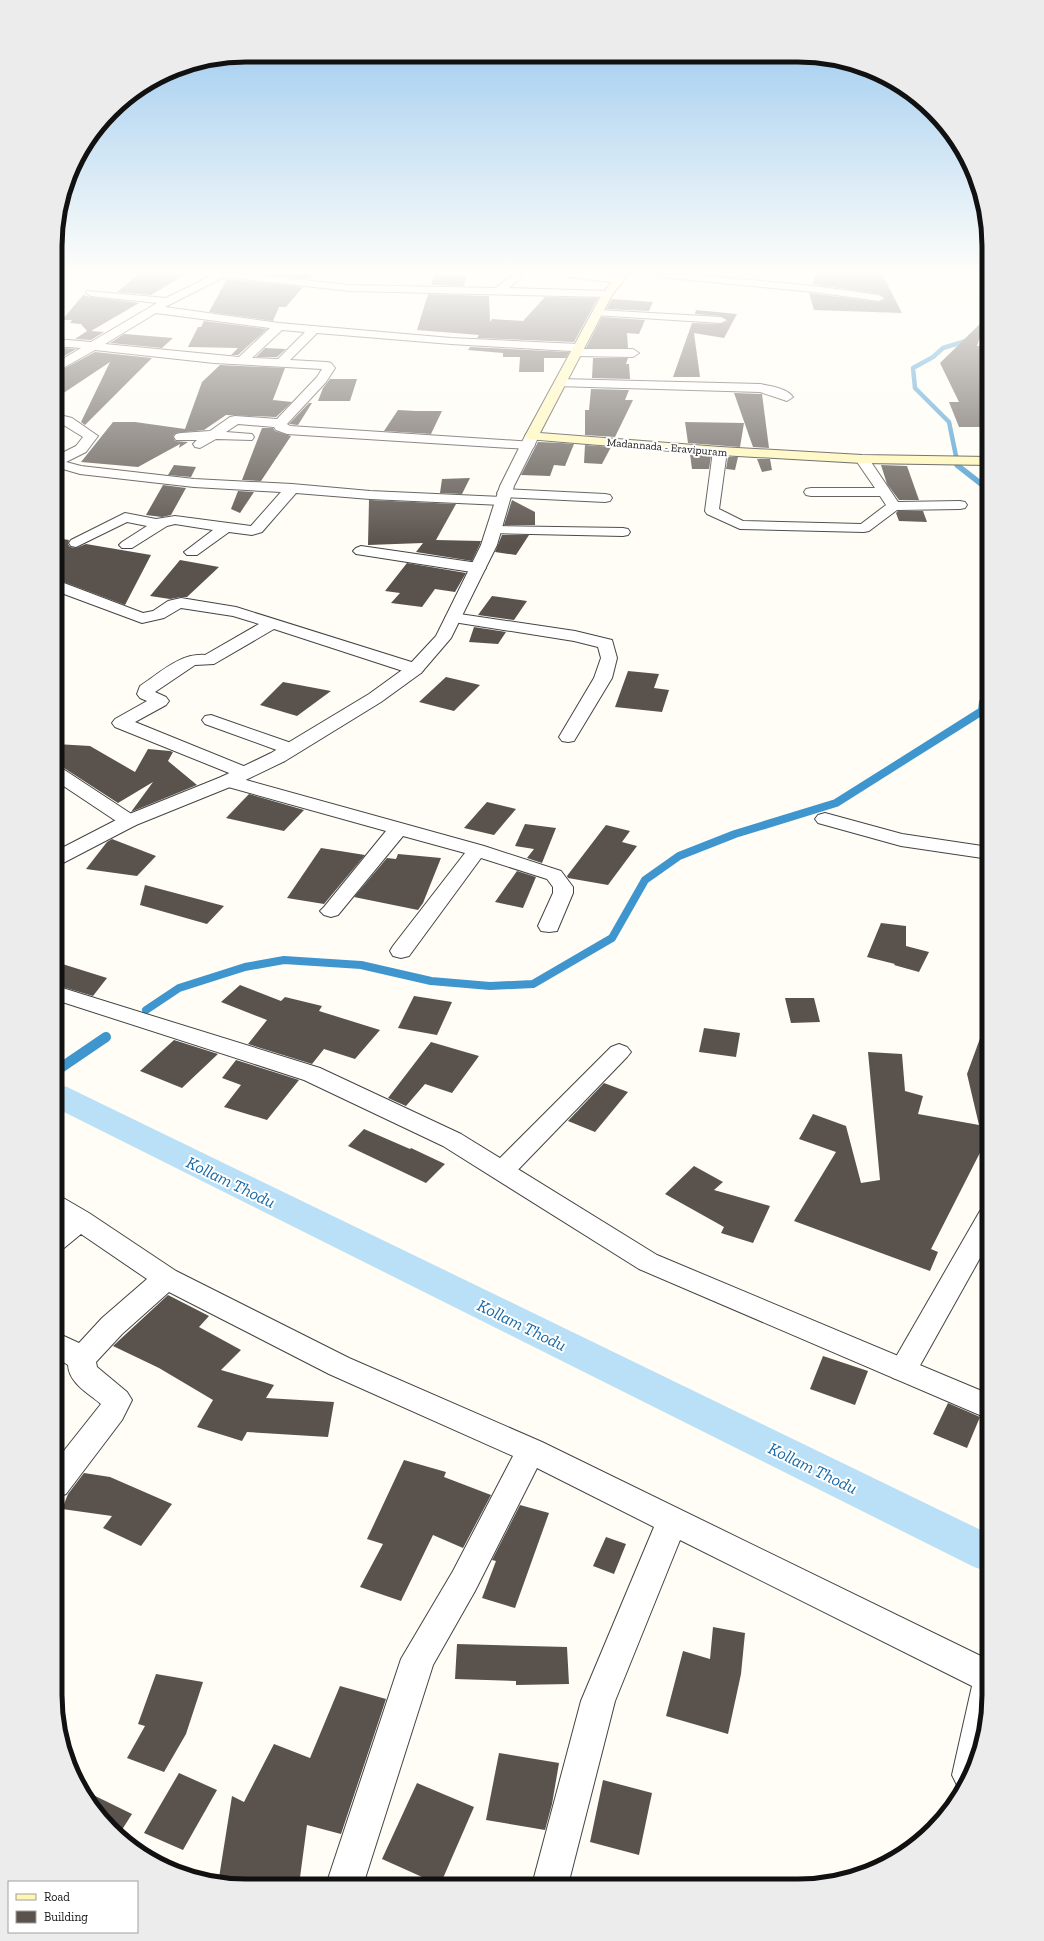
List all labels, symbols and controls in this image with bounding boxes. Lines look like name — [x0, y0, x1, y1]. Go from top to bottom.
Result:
street label: Madannada - Eravipuram — [606, 436, 728, 459]
water label: Kollam Thodu — [183, 1152, 279, 1212]
water label: Kollam Thodu — [474, 1295, 570, 1355]
water label: Kollam Thodu — [765, 1438, 861, 1498]
legend — [8, 1881, 138, 1933]
text: Road — [44, 1890, 70, 1904]
text: Building — [44, 1910, 88, 1924]

